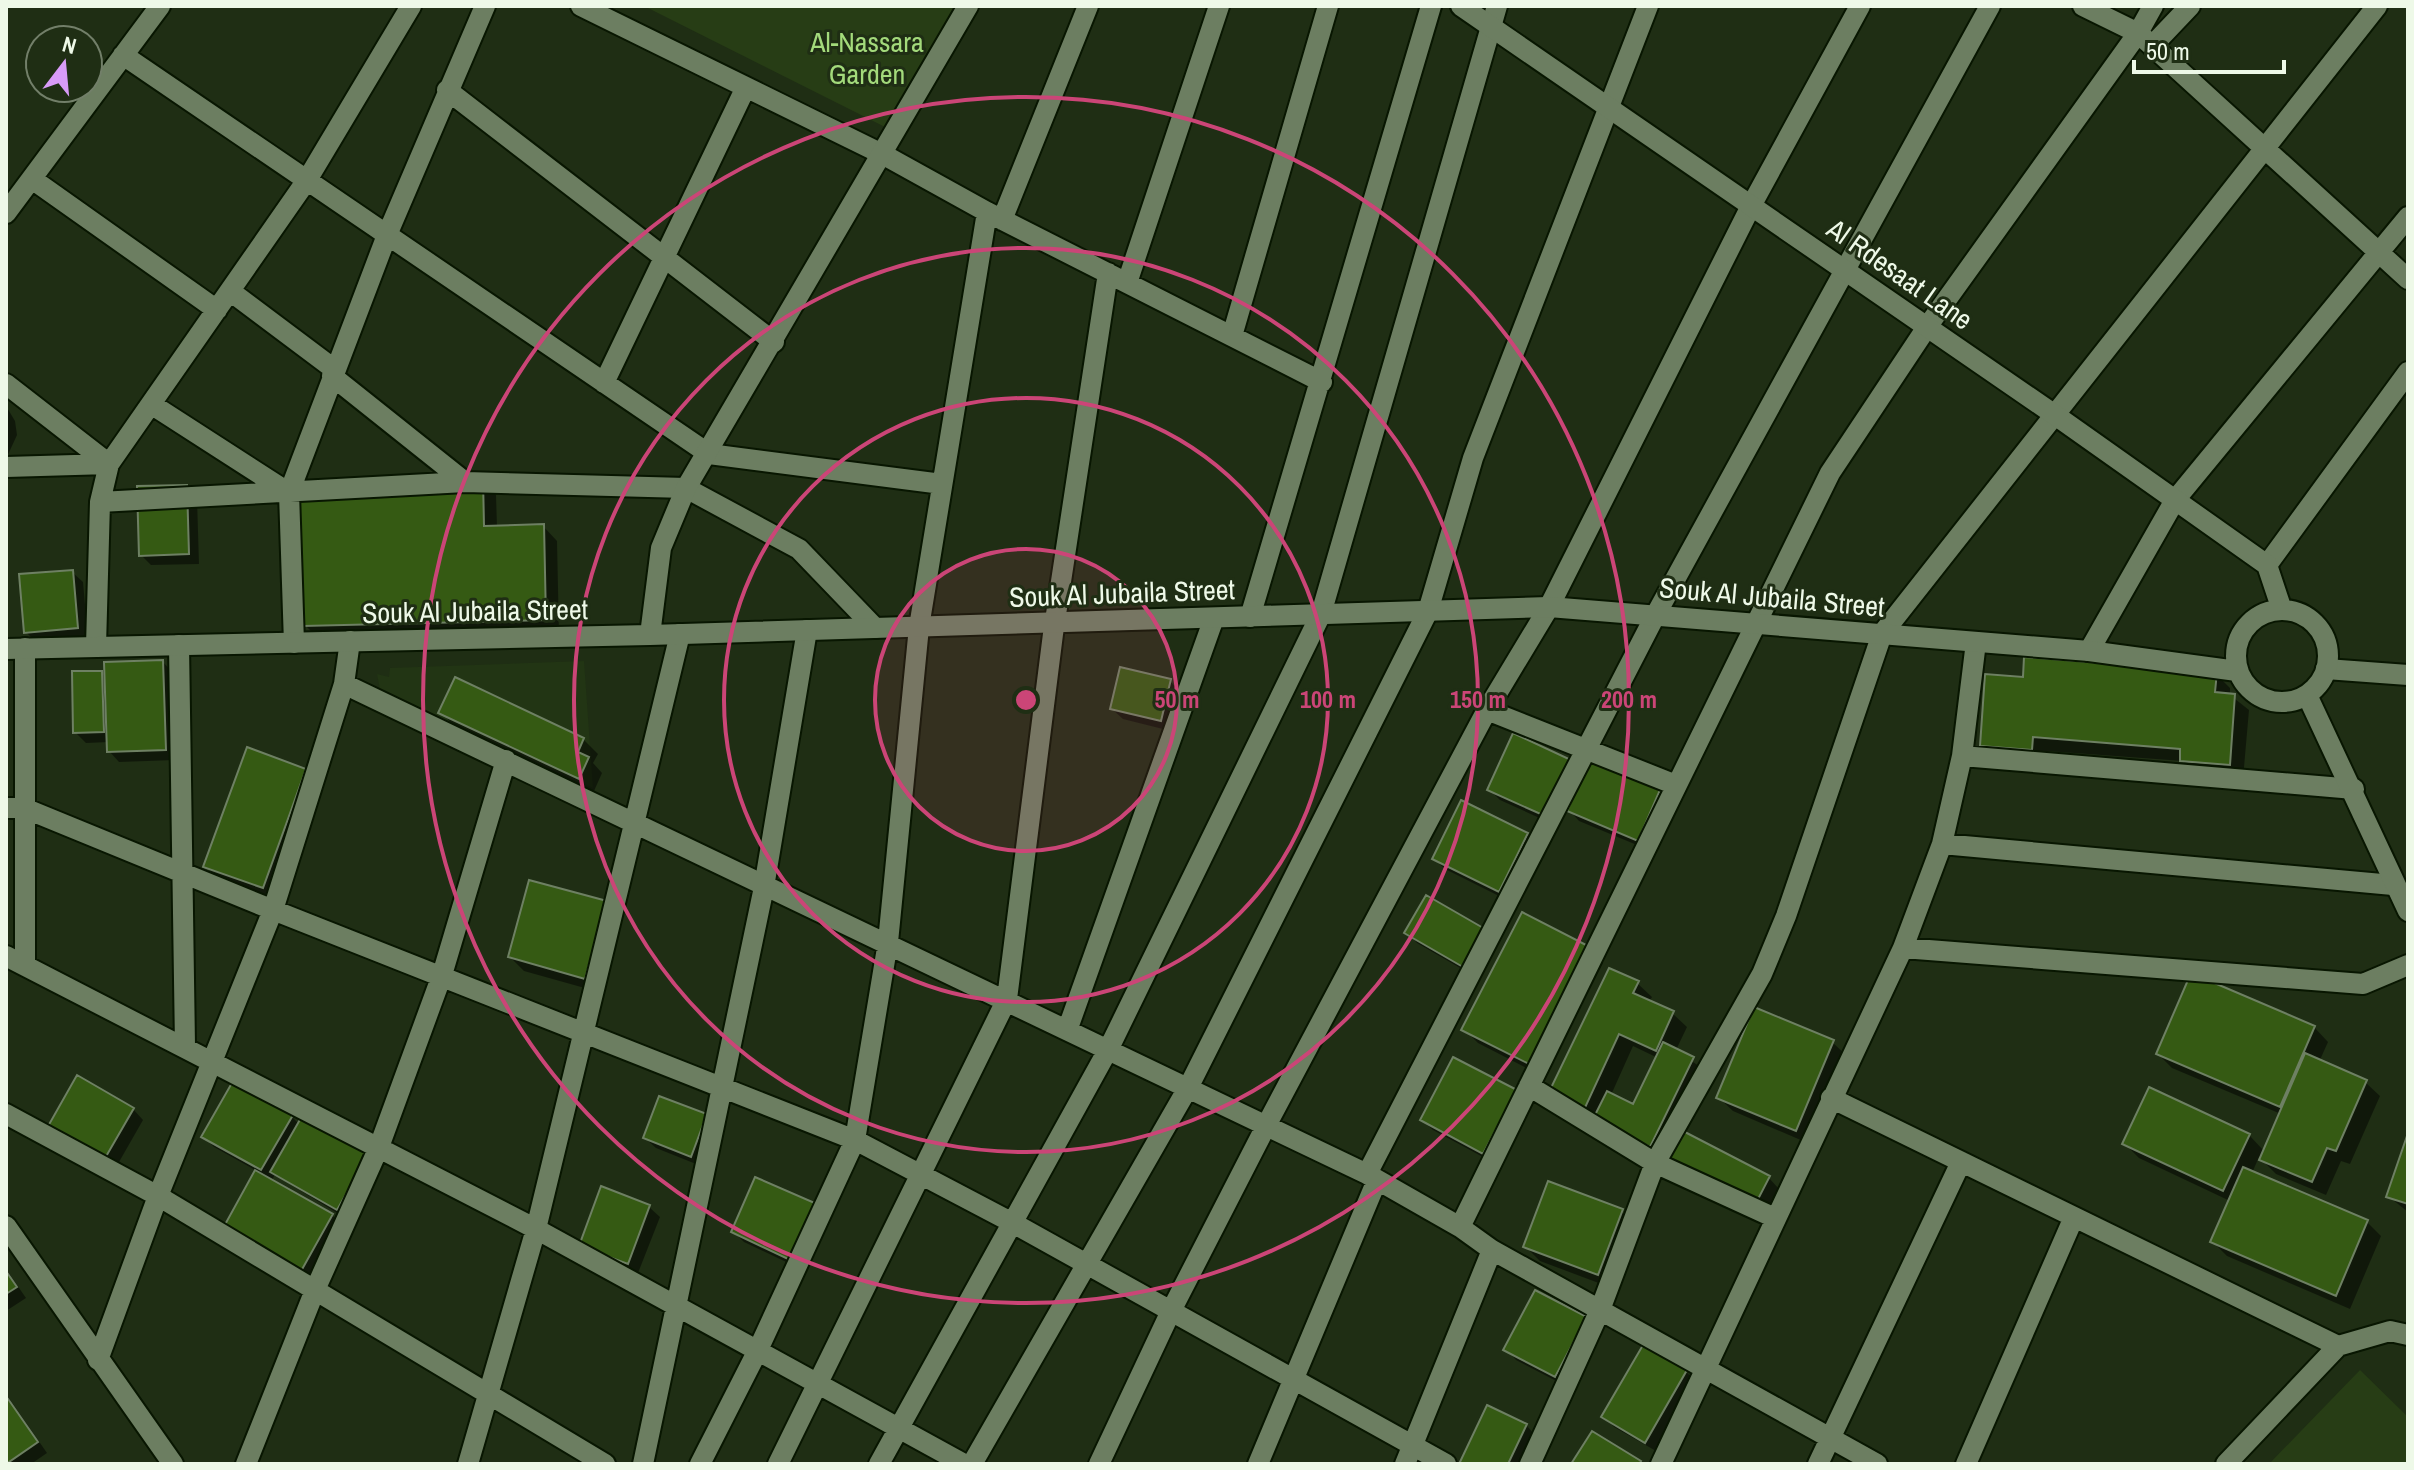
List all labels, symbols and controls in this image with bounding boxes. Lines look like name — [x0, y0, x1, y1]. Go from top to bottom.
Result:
park label: Al-Nassara Garden — [809, 23, 924, 93]
north arrow — [24, 24, 104, 104]
scale bar — [2134, 24, 2284, 74]
text: N — [59, 29, 80, 61]
text: 50 m — [2146, 35, 2190, 67]
street label: Al Rdesaat Lane — [1819, 209, 1980, 338]
street label: Souk Al Jubaila Street — [1658, 568, 1886, 626]
street label: Souk Al Jubaila Street — [1008, 570, 1236, 616]
street label: Souk Al Jubaila Street — [362, 590, 588, 632]
text: 50 m — [1155, 683, 1199, 715]
text: 100 m — [1300, 683, 1356, 715]
text: 150 m — [1450, 683, 1506, 715]
text: 200 m — [1601, 683, 1657, 715]
centre of rings — [1012, 686, 1040, 714]

